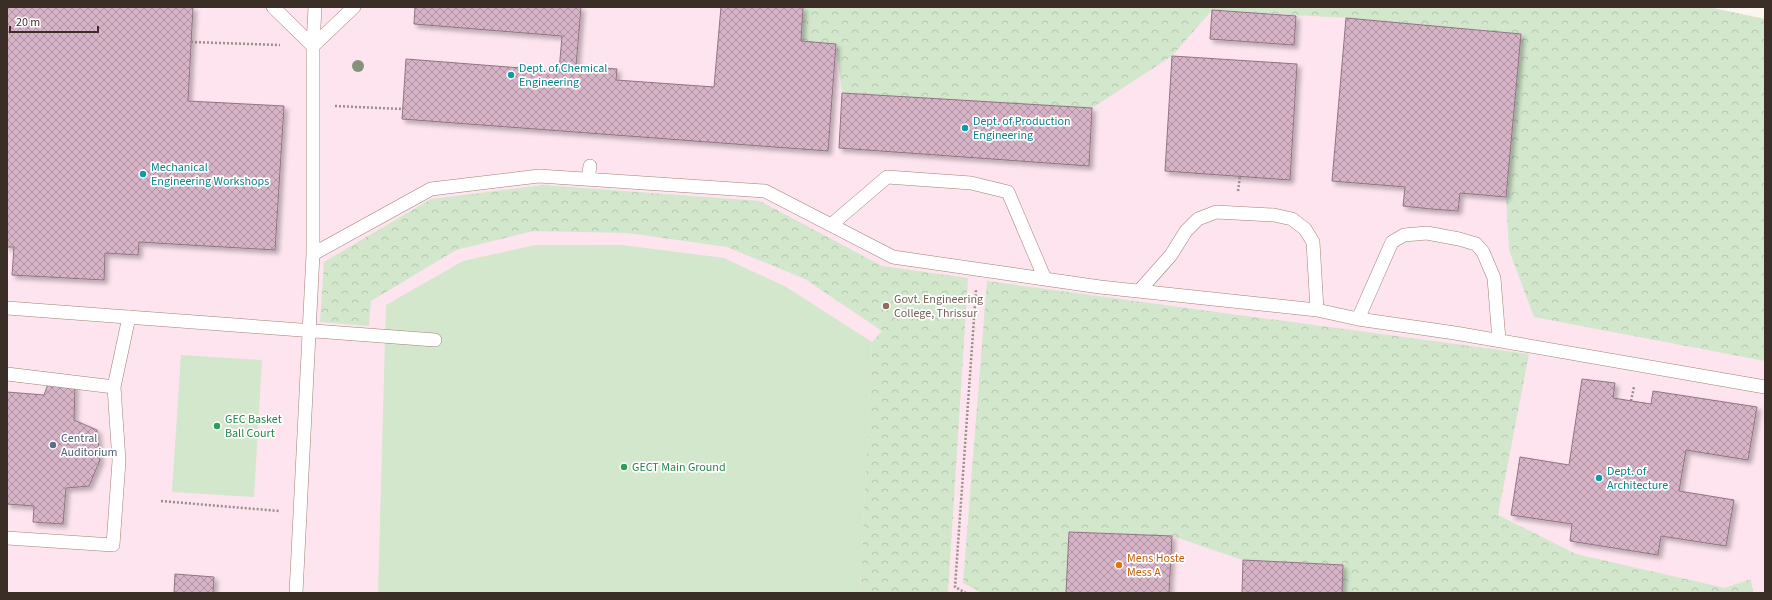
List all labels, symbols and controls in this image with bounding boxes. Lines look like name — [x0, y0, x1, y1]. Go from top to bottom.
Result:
scale bar — [10, 8, 98, 34]
text: 20 m — [16, 14, 40, 31]
place label: Dept. of Chemical Engineering — [519, 60, 607, 91]
marker: Dept. of Chemical Engineering — [506, 70, 516, 80]
place label: Dept. of Production Engineering — [973, 113, 1071, 144]
marker: Dept. of Production Engineering — [960, 123, 970, 133]
place label: Mechanical Engineering Workshops — [151, 159, 269, 190]
marker: Mechanical Engineering Workshops — [138, 169, 148, 179]
place label: Govt. Engineering College, Thrissur — [894, 291, 983, 322]
marker: Govt. Engineering College, Thrissur — [881, 301, 891, 311]
place label: GEC Basket Ball Court — [225, 411, 282, 442]
marker: GEC Basket Ball Court — [212, 421, 222, 431]
place label: Central Auditorium — [61, 430, 118, 461]
marker: Central Auditorium — [48, 440, 58, 450]
place label: GECT Main Ground — [632, 459, 726, 476]
marker: GECT Main Ground — [619, 462, 629, 472]
place label: Dept. of Architecture — [1607, 463, 1668, 494]
marker: Dept. of Architecture — [1594, 473, 1604, 483]
place label: Mens Hoste Mess A — [1127, 550, 1185, 581]
marker: Mens Hoste Mess A — [1114, 560, 1124, 570]

